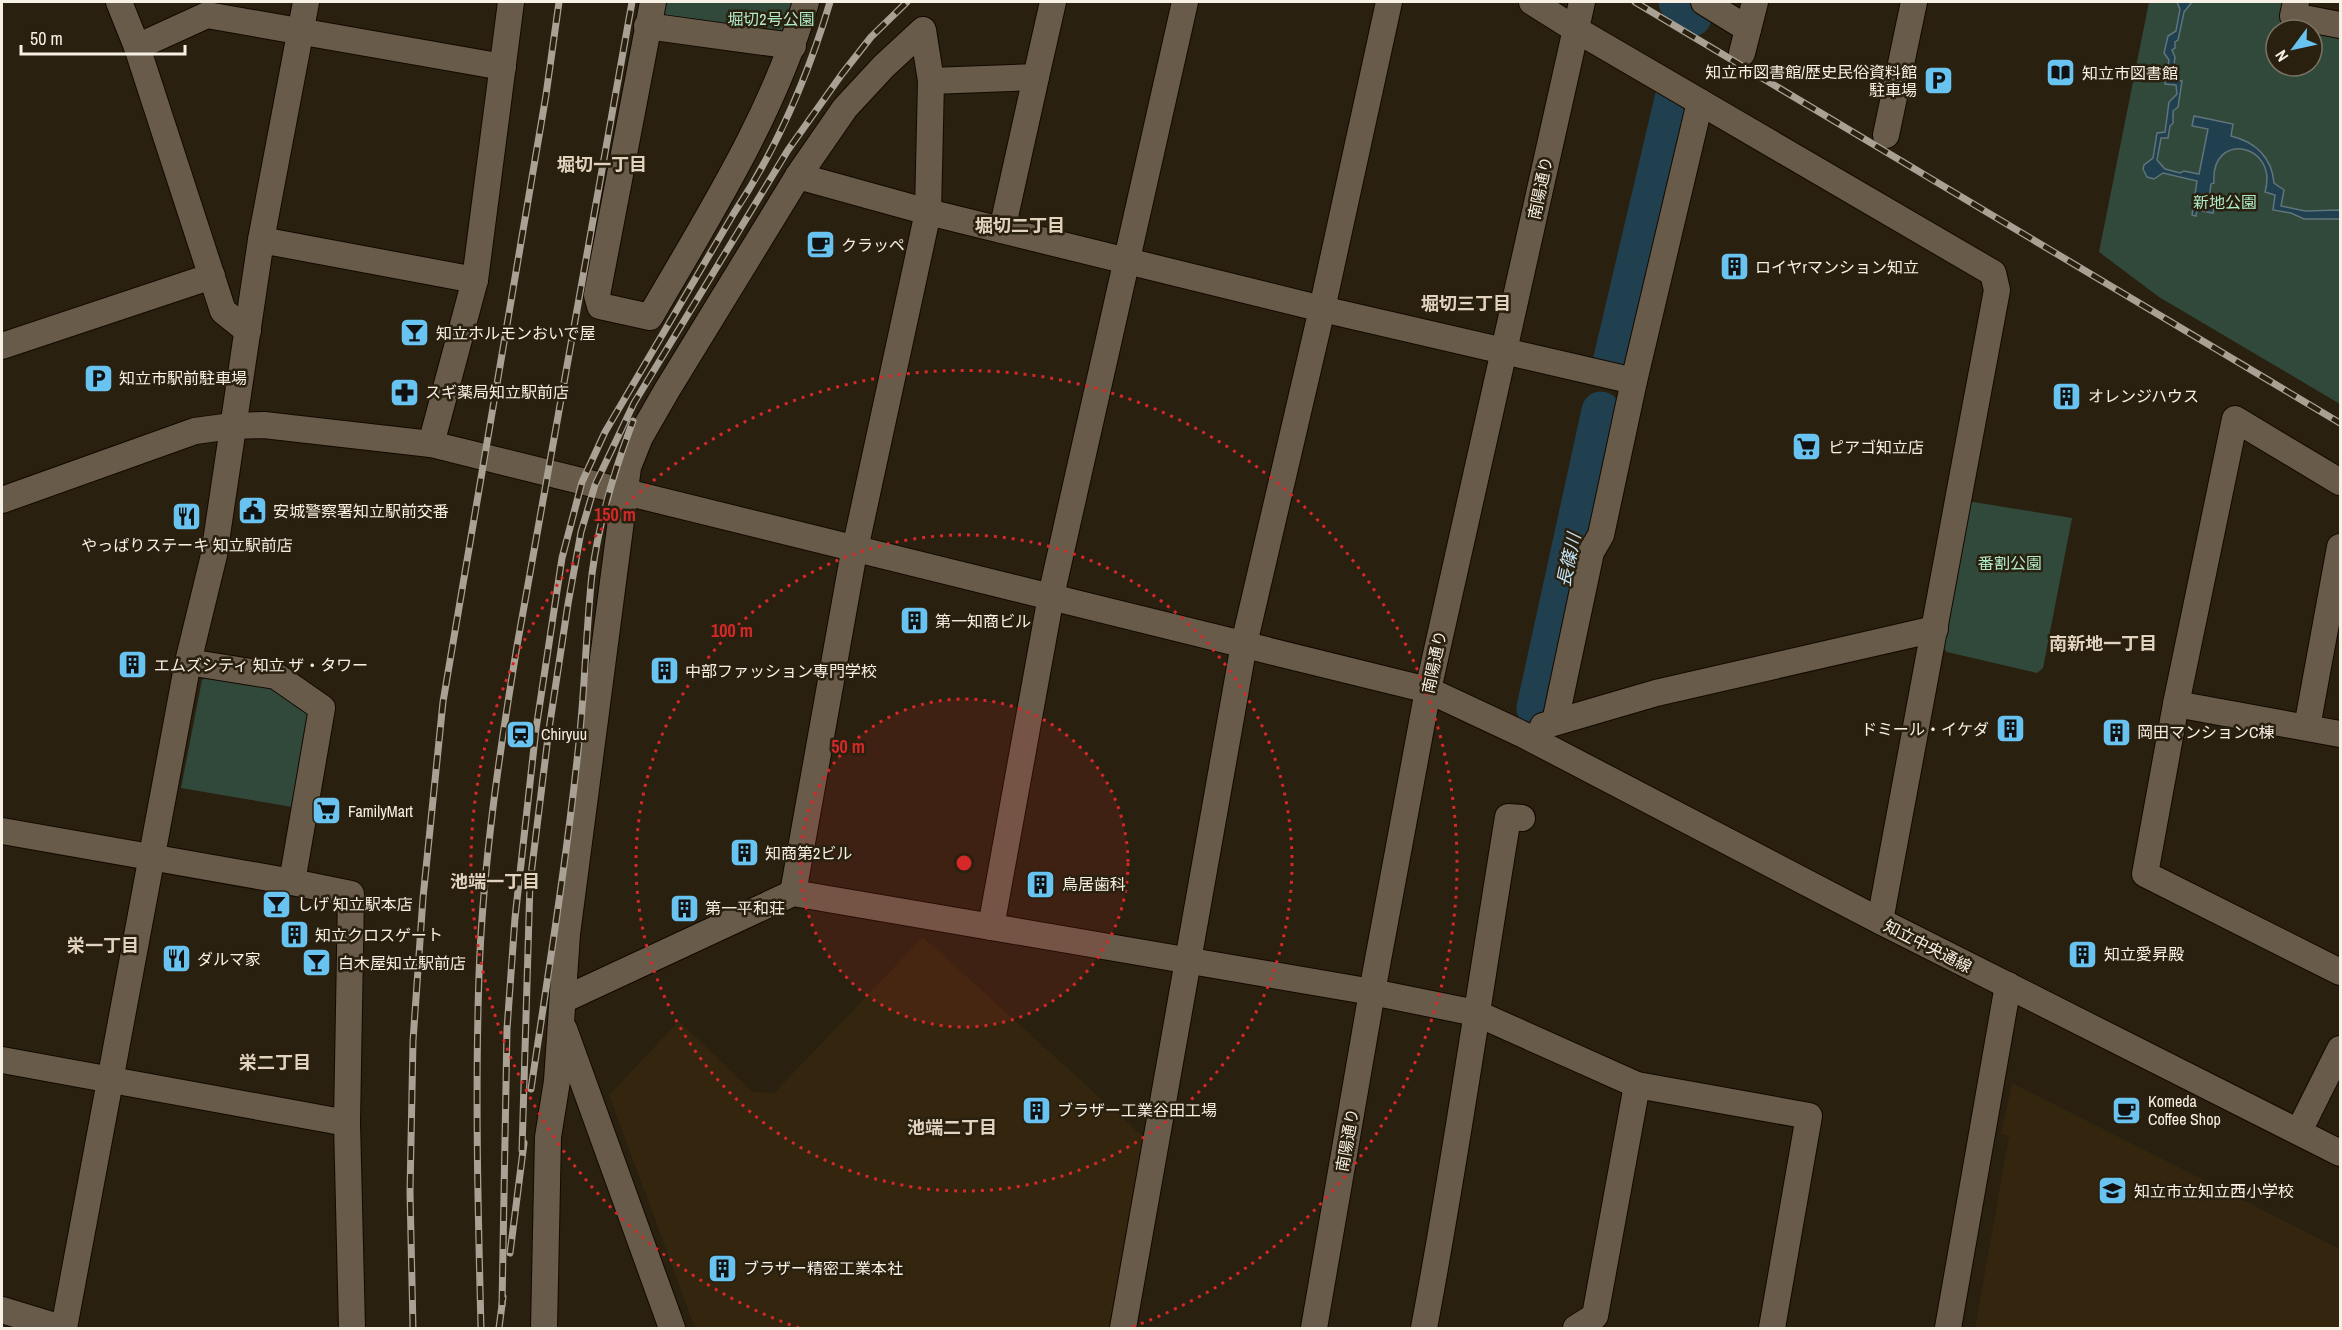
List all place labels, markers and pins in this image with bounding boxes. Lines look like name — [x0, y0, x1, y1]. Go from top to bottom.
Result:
library icon: 知立市図書館 — [2045, 57, 2077, 89]
place label: 知立市図書館/歴史民俗資料館 駐車場 — [1705, 61, 1917, 101]
place label: 知立市図書館 — [2082, 62, 2178, 84]
parking icon: 知立市図書館/歴史民俗資料館 駐車場 — [1922, 65, 1954, 97]
cafe icon: クラッペ — [804, 229, 836, 261]
place label: クラッペ — [841, 234, 905, 256]
building icon: ロイヤrマンション知立 — [1718, 251, 1750, 283]
place label: ロイヤrマンション知立 — [1755, 256, 1919, 278]
bar icon: 知立ホルモンおいで屋 — [399, 317, 431, 349]
place label: 知立ホルモンおいで屋 — [436, 322, 596, 344]
parking icon: 知立市駅前駐車場 — [82, 362, 114, 394]
place label: 知立市駅前駐車場 — [119, 367, 247, 389]
pharmacy icon: スギ薬局知立駅前店 — [388, 376, 420, 408]
building icon: オレンジハウス — [2051, 380, 2083, 412]
place label: スギ薬局知立駅前店 — [425, 381, 569, 403]
place label: オレンジハウス — [2088, 385, 2199, 407]
supermarket icon: ピアゴ知立店 — [1791, 431, 1823, 463]
place label: ピアゴ知立店 — [1828, 436, 1924, 458]
public building icon: 安城警察署知立駅前交番 — [236, 495, 268, 527]
place label: 安城警察署知立駅前交番 — [273, 500, 449, 522]
restaurant icon: やっぱりステーキ 知立駅前店 — [171, 501, 203, 533]
place label: やっぱりステーキ 知立駅前店 — [81, 534, 293, 556]
building icon: 第一知商ビル — [898, 605, 930, 637]
place label: 第一知商ビル — [935, 610, 1031, 632]
building icon: エムズシティ 知立 ザ・タワー — [117, 649, 149, 681]
place label: エムズシティ 知立 ザ・タワー — [154, 654, 368, 676]
building icon: 中部ファッション専門学校 — [648, 655, 680, 687]
place label: 中部ファッション専門学校 — [685, 660, 877, 682]
building icon: ドミール・イケダ — [1994, 713, 2026, 745]
building icon: 岡田マンションC棟 — [2100, 716, 2132, 748]
station icon: Chiryuu — [504, 718, 536, 750]
place label: ドミール・イケダ — [1861, 718, 1989, 740]
place label: 岡田マンションC棟 — [2137, 721, 2274, 743]
place label: Chiryuu — [541, 723, 587, 745]
supermarket icon: FamilyMart — [311, 795, 343, 827]
place label: FamilyMart — [348, 800, 413, 822]
building icon: 知商第2ビル — [728, 837, 760, 869]
place label: 知商第2ビル — [765, 842, 852, 864]
centre of rings — [954, 853, 974, 873]
building icon: 鳥居歯科 — [1025, 868, 1057, 900]
place label: 鳥居歯科 — [1062, 873, 1126, 895]
bar icon: しげ 知立駅本店 — [260, 888, 292, 920]
building icon: 第一平和荘 — [668, 892, 700, 924]
place label: しげ 知立駅本店 — [297, 893, 413, 915]
place label: 第一平和荘 — [705, 897, 785, 919]
building icon: 知立クロスゲート — [278, 919, 310, 951]
place label: 知立クロスゲート — [315, 924, 443, 946]
building icon: 知立愛昇殿 — [2067, 938, 2099, 970]
restaurant icon: ダルマ家 — [160, 943, 192, 975]
place label: 知立愛昇殿 — [2104, 943, 2184, 965]
bar icon: 白木屋知立駅前店 — [301, 947, 333, 979]
place label: ダルマ家 — [197, 948, 261, 970]
place label: 白木屋知立駅前店 — [338, 952, 466, 974]
place label: Komeda Coffee Shop — [2148, 1090, 2221, 1130]
building icon: ブラザー工業谷田工場 — [1020, 1094, 1052, 1126]
cafe icon: Komeda Coffee Shop — [2111, 1094, 2143, 1126]
place label: ブラザー工業谷田工場 — [1057, 1099, 1217, 1121]
school or university icon: 知立市立知立西小学校 — [2097, 1175, 2129, 1207]
place label: 知立市立知立西小学校 — [2134, 1180, 2294, 1202]
building icon: ブラザー精密工業本社 — [706, 1252, 738, 1284]
place label: ブラザー精密工業本社 — [743, 1257, 903, 1279]

